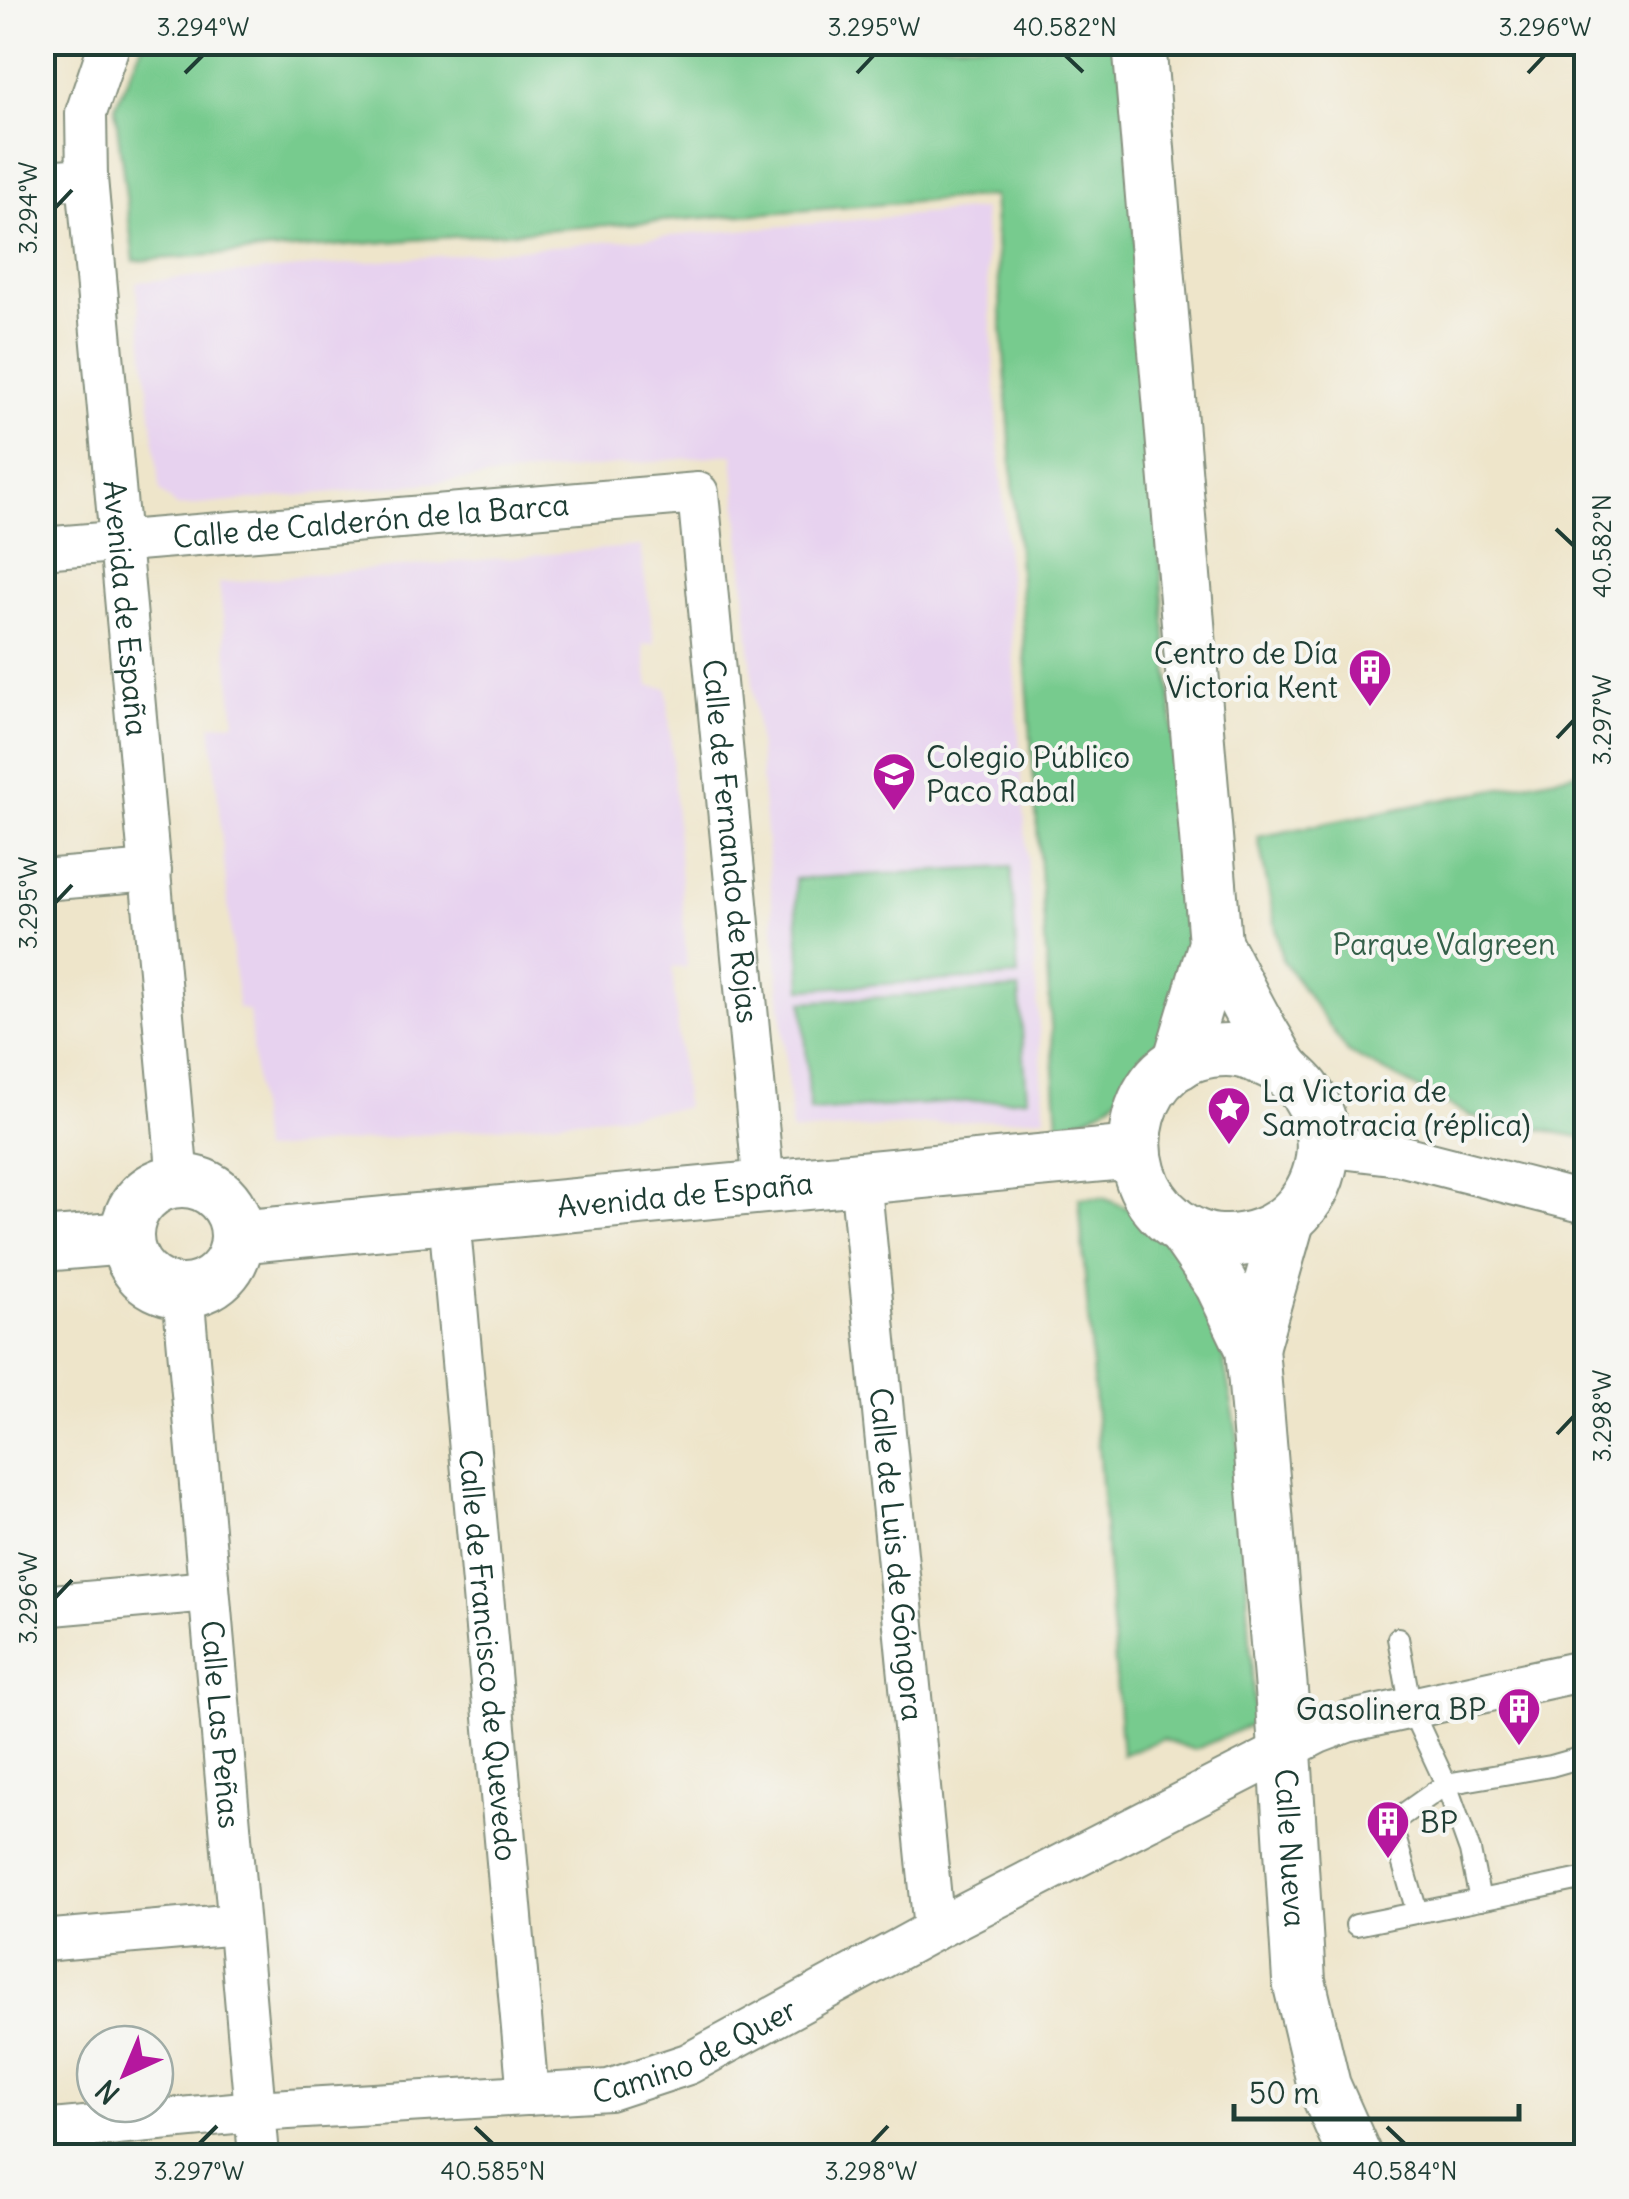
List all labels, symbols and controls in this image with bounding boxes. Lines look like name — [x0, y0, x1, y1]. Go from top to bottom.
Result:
text: 3.294°W — [157, 11, 249, 43]
text: 3.295°W — [828, 11, 920, 43]
text: 40.582°N — [1013, 11, 1117, 43]
text: 3.296°W — [1499, 11, 1591, 43]
text: 3.294°W — [12, 162, 44, 254]
street label: Avenida de España — [96, 479, 157, 738]
street label: Calle de Calderón de la Barca — [171, 485, 570, 556]
text: 40.582°N — [1586, 494, 1618, 598]
place label: Centro de Día Victoria Kent — [1154, 634, 1338, 706]
building icon: Centro de Día Victoria Kent — [1347, 647, 1393, 708]
street label: Calle de Fernando de Rojas — [695, 657, 767, 1025]
text: 3.297°W — [1586, 675, 1618, 765]
place label: Colegio Público Paco Rabal — [926, 738, 1130, 810]
school or university icon: Colegio Público Paco Rabal — [871, 751, 917, 812]
text: 3.295°W — [12, 857, 44, 949]
park label: Parque Valgreen — [1333, 925, 1555, 963]
place label: La Victoria de Samotracia (réplica) — [1262, 1072, 1531, 1144]
place icon: La Victoria de Samotracia (réplica) — [1206, 1085, 1252, 1146]
street label: Avenida de España — [555, 1164, 815, 1226]
text: 3.298°W — [1586, 1370, 1618, 1462]
street label: Calle de Luis de Góngora — [862, 1386, 932, 1723]
street label: Calle de Francisco de Quevedo — [451, 1448, 526, 1863]
text: 3.296°W — [12, 1552, 44, 1644]
street label: Calle Las Peñas — [193, 1619, 249, 1830]
building icon: Gasolinera BP — [1496, 1686, 1542, 1747]
place label: Gasolinera BP — [1296, 1690, 1486, 1728]
street label: Calle Nueva — [1267, 1767, 1315, 1928]
building icon: BP — [1365, 1799, 1411, 1860]
place label: BP — [1420, 1803, 1458, 1841]
street label: Camino de Quer — [591, 1990, 803, 2110]
north arrow — [75, 2024, 175, 2124]
scale bar — [1234, 2059, 1519, 2121]
text: N — [88, 2072, 127, 2112]
text: 50 m — [1249, 2074, 1319, 2112]
text: 3.297°W — [154, 2155, 244, 2187]
text: 40.585°N — [441, 2155, 545, 2187]
text: 3.298°W — [825, 2155, 917, 2187]
text: 40.584°N — [1353, 2155, 1457, 2187]

